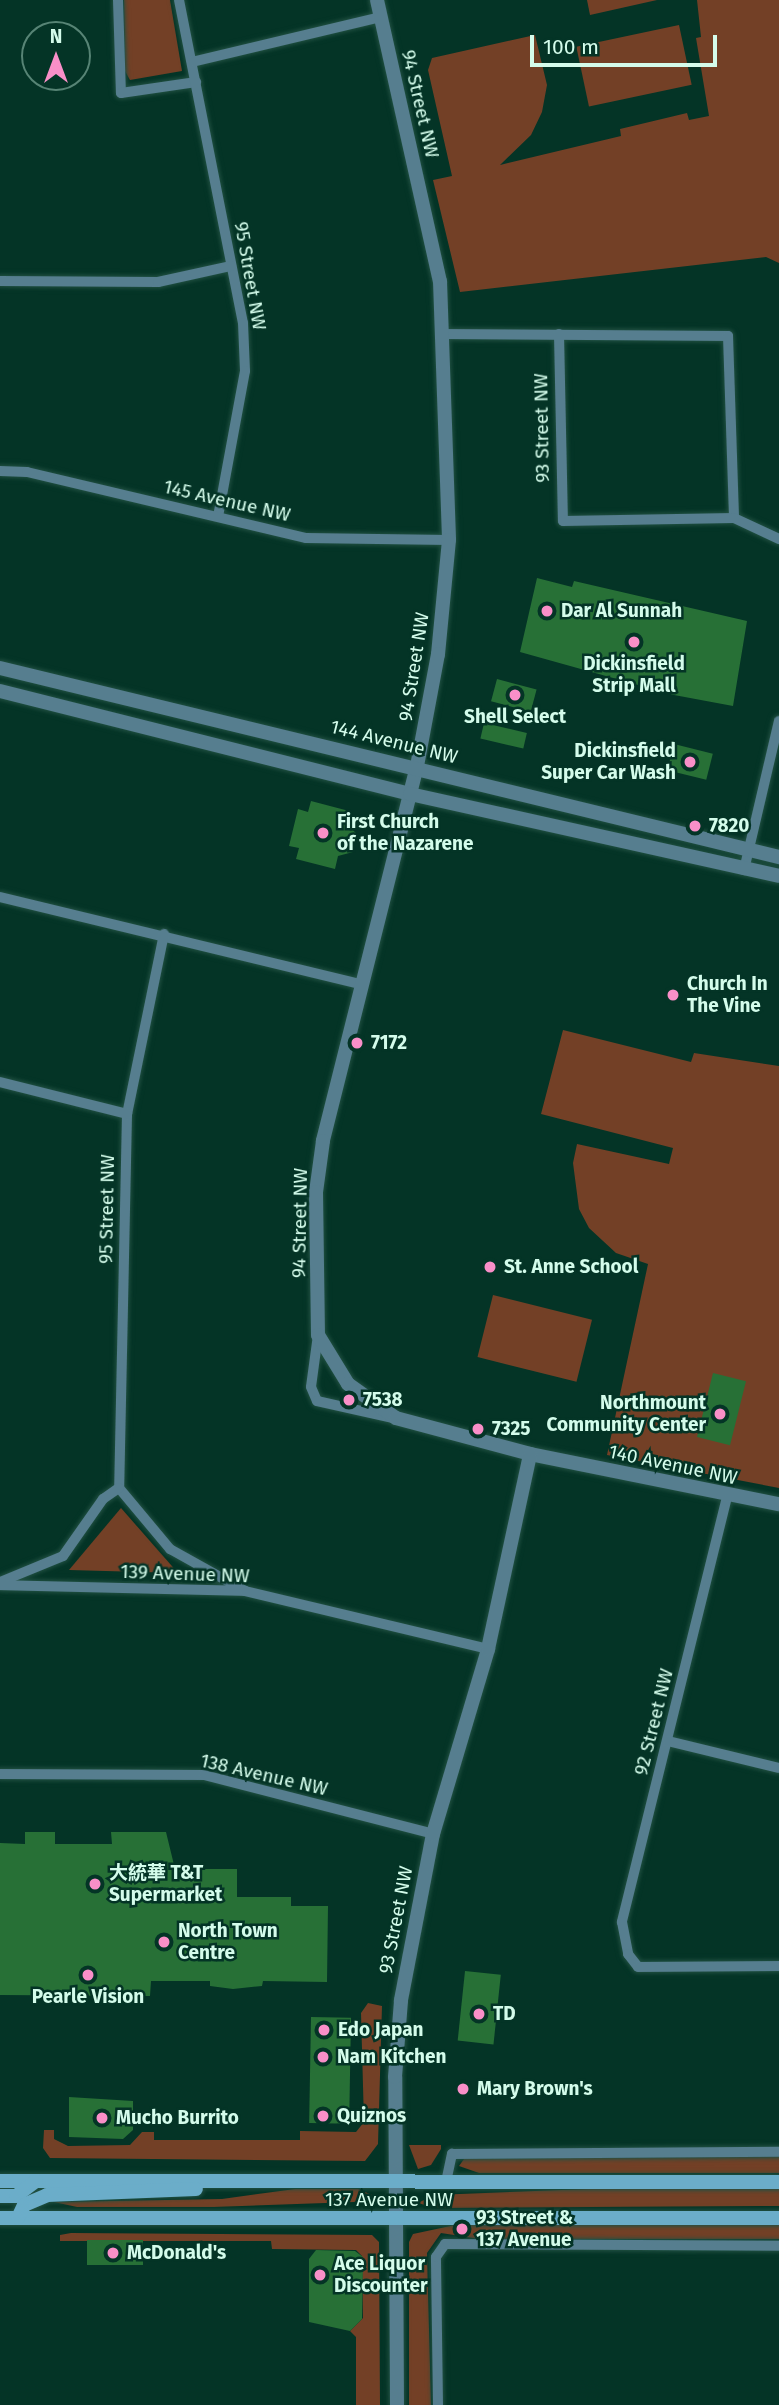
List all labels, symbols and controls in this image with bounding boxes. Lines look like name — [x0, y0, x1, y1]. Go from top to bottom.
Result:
north arrow — [21, 21, 91, 91]
scale bar — [534, 21, 721, 65]
text: N — [50, 25, 62, 48]
text: 100 m — [543, 34, 599, 60]
street label: 94 Street NW — [396, 48, 444, 160]
street label: 95 Street NW — [229, 220, 271, 332]
street label: 93 Street NW — [530, 373, 554, 483]
street label: 145 Avenue NW — [161, 475, 293, 527]
place label: Dar Al Sunnah — [561, 600, 682, 622]
marker: Dar Al Sunnah — [539, 603, 555, 619]
street label: 94 Street NW — [394, 611, 434, 723]
marker: Dickinsfield Strip Mall — [626, 634, 642, 650]
place label: Dickinsfield Strip Mall — [583, 653, 685, 697]
marker: Shell Select — [507, 687, 523, 703]
place label: Shell Select — [464, 706, 566, 728]
street label: 144 Avenue NW — [328, 715, 460, 769]
place label: Dickinsfield Super Car Wash — [541, 740, 676, 784]
marker: Dickinsfield Super Car Wash — [682, 754, 698, 770]
place label: First Church of the Nazarene — [337, 811, 473, 855]
place label: 7820 — [709, 815, 749, 837]
marker: 7820 — [687, 818, 703, 834]
marker: First Church of the Nazarene — [315, 825, 331, 841]
place label: Church In The Vine — [687, 973, 768, 1017]
marker: Church In The Vine — [665, 987, 681, 1003]
place label: 7172 — [371, 1032, 407, 1054]
marker: 7172 — [349, 1035, 365, 1051]
street label: 95 Street NW — [95, 1154, 119, 1264]
street label: 94 Street NW — [288, 1168, 312, 1278]
place label: St. Anne School — [504, 1256, 638, 1278]
marker: St. Anne School — [482, 1259, 498, 1275]
place label: 7538 — [363, 1389, 403, 1411]
marker: 7538 — [341, 1392, 357, 1408]
place label: Northmount Community Center — [546, 1392, 706, 1436]
marker: Northmount Community Center — [712, 1406, 728, 1422]
place label: 7325 — [492, 1418, 530, 1440]
marker: 7325 — [470, 1421, 486, 1437]
street label: 140 Avenue NW — [607, 1440, 739, 1490]
street label: 139 Avenue NW — [120, 1560, 250, 1588]
street label: 92 Street NW — [630, 1666, 678, 1778]
street label: 138 Avenue NW — [198, 1749, 330, 1801]
place label: 大統華 T&T Supermarket — [109, 1862, 222, 1906]
street label: 93 Street NW — [374, 1864, 418, 1976]
marker: 大統華 T&T Supermarket — [87, 1876, 103, 1892]
place label: North Town Centre — [178, 1920, 278, 1964]
marker: North Town Centre — [156, 1934, 172, 1950]
marker: Pearle Vision — [80, 1967, 96, 1983]
place label: Pearle Vision — [32, 1986, 144, 2008]
place label: TD — [493, 2003, 516, 2025]
marker: TD — [471, 2006, 487, 2022]
place label: Edo Japan — [338, 2019, 424, 2041]
marker: Edo Japan — [316, 2022, 332, 2038]
place label: Nam Kitchen — [337, 2046, 446, 2068]
marker: Nam Kitchen — [315, 2049, 331, 2065]
place label: Mary Brown's — [477, 2078, 593, 2100]
marker: Mary Brown's — [455, 2081, 471, 2097]
place label: Quiznos — [337, 2105, 406, 2127]
place label: Mucho Burrito — [116, 2107, 239, 2129]
marker: Quiznos — [315, 2108, 331, 2124]
marker: Mucho Burrito — [94, 2110, 110, 2126]
street label: 137 Avenue NW — [325, 2189, 453, 2211]
place label: 93 Street & 137 Avenue — [476, 2207, 573, 2251]
marker: 93 Street & 137 Avenue — [454, 2221, 470, 2237]
place label: McDonald's — [127, 2242, 226, 2264]
marker: McDonald's — [105, 2245, 121, 2261]
place label: Ace Liquor Discounter — [334, 2253, 428, 2297]
marker: Ace Liquor Discounter — [312, 2267, 328, 2283]

